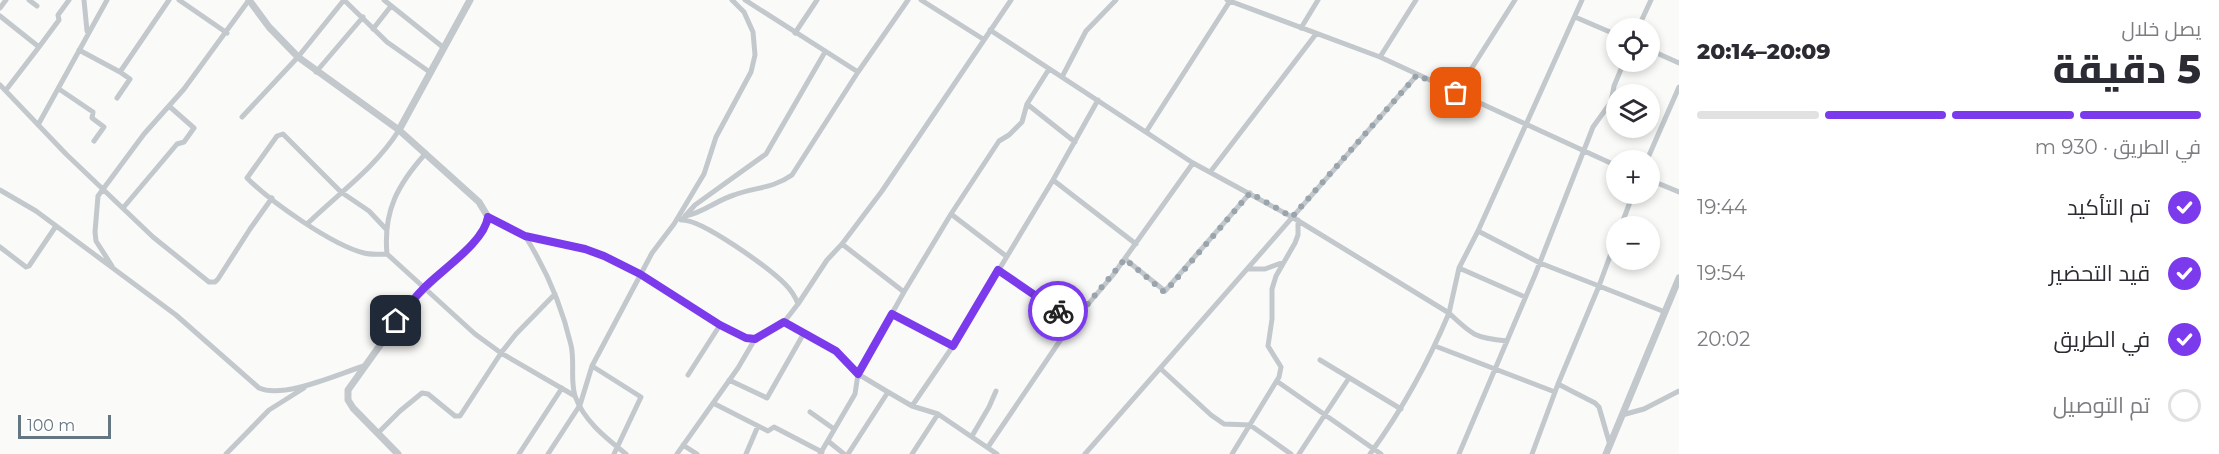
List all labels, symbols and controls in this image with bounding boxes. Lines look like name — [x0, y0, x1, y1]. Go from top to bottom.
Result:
text: يصل خلال — [2122, 17, 2201, 41]
map controls — [1606, 18, 1660, 270]
button: locate — [1606, 18, 1660, 72]
text: 20:09–20:14 — [1697, 38, 1831, 65]
text: 5 دقيقة — [2053, 45, 2201, 93]
pin — [1430, 67, 1481, 118]
icon: bag — [1439, 76, 1472, 109]
button: layers — [1606, 84, 1660, 138]
text: في الطريق · 930 m — [2035, 135, 2201, 159]
button: + — [1606, 150, 1660, 204]
icon: check — [2168, 191, 2201, 224]
text: تم التأكيد — [2067, 194, 2150, 221]
text: 19:44 — [1697, 195, 1747, 219]
button: − — [1606, 216, 1660, 270]
icon: check — [2168, 257, 2201, 290]
text: قيد التحضير — [2049, 260, 2150, 287]
text: 19:54 — [1697, 261, 1745, 285]
courier — [1028, 281, 1088, 341]
pin — [370, 295, 421, 346]
icon: bike — [1042, 295, 1075, 328]
icon: home — [379, 304, 412, 337]
icon: check — [2168, 323, 2201, 356]
text: في الطريق — [2053, 326, 2150, 353]
text: 20:02 — [1697, 327, 1750, 351]
text: تم التوصيل — [2053, 392, 2150, 419]
scale bar — [18, 412, 111, 440]
text: 100 m — [27, 416, 75, 435]

